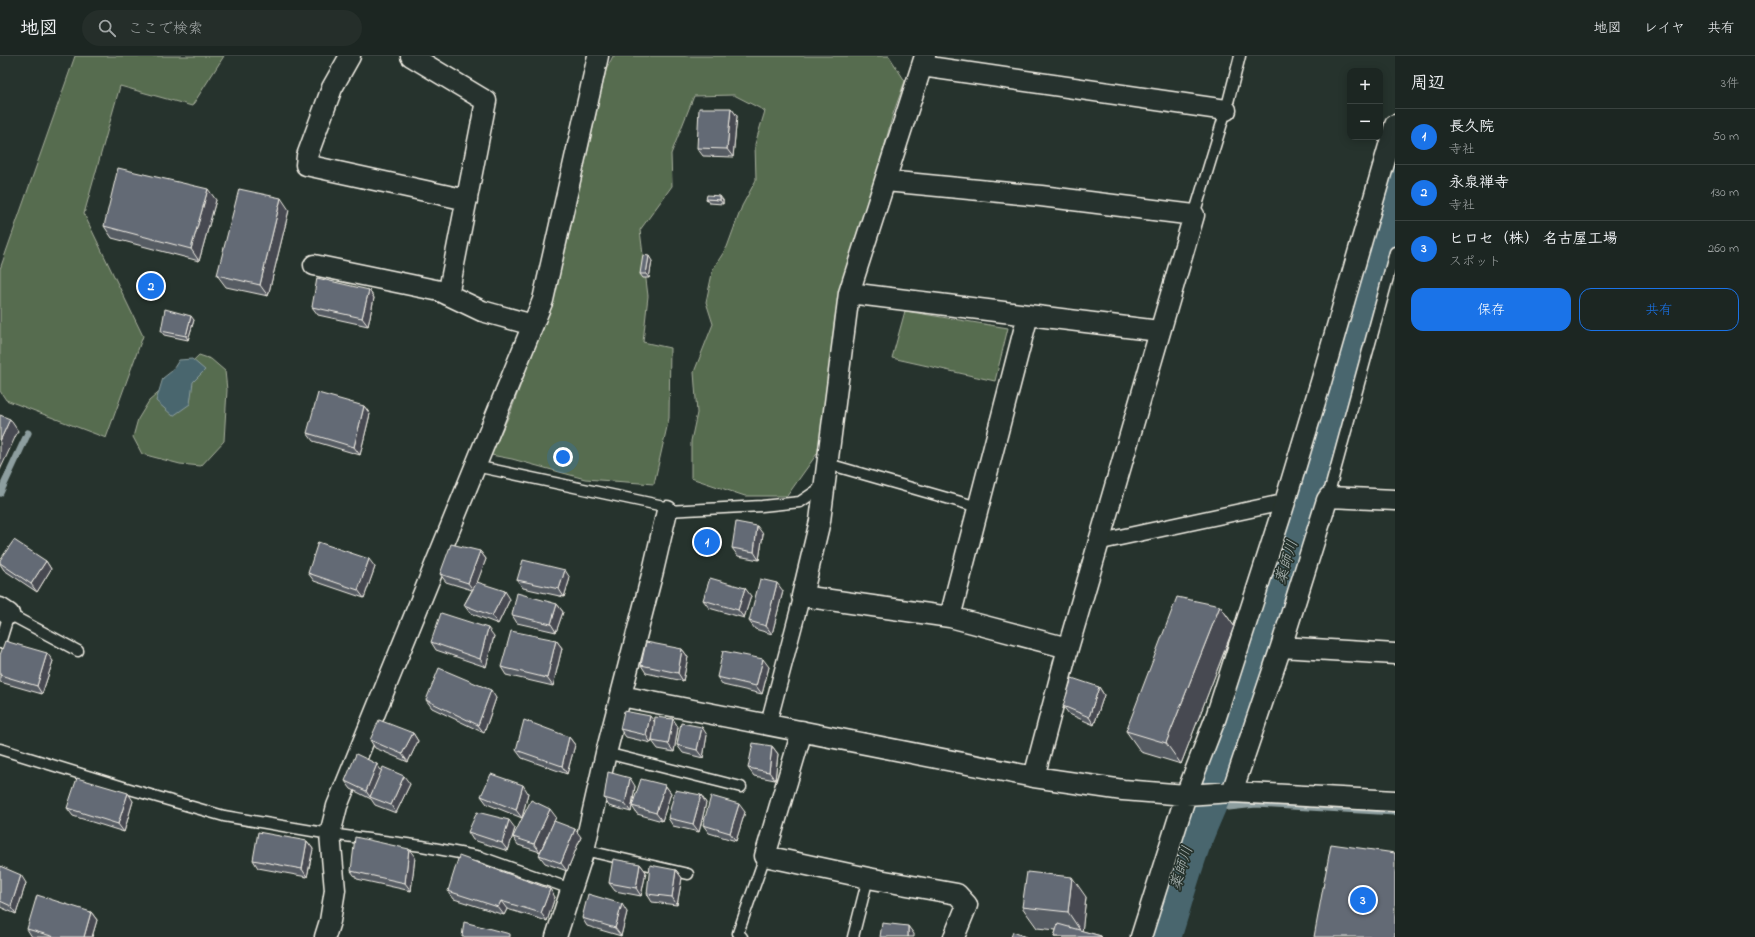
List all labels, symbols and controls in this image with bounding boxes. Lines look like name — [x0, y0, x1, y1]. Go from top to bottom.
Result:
search box — [82, 10, 362, 46]
text: 地図 — [20, 16, 58, 43]
icon: search — [96, 17, 118, 39]
text: ここで検索 — [128, 18, 203, 40]
text: 地図 — [1594, 18, 1622, 39]
text: レイヤ — [1644, 18, 1685, 39]
text: 共有 — [1707, 18, 1735, 39]
map controls — [1347, 68, 1383, 140]
button: + — [1347, 68, 1383, 104]
text: 周辺 — [1411, 71, 1445, 96]
text: 3件 — [1721, 74, 1739, 93]
button: − — [1347, 104, 1383, 140]
text: 長久院 — [1449, 116, 1494, 138]
text: 1 — [1422, 127, 1426, 146]
text: 50 m — [1713, 127, 1739, 146]
text: 寺社 — [1449, 140, 1475, 159]
text: 永泉禅寺 — [1449, 172, 1509, 194]
text: 2 — [1421, 183, 1427, 202]
text: 130 m — [1711, 183, 1739, 202]
text: 寺社 — [1449, 196, 1475, 215]
text: ヒロセ（株） 名古屋工場 — [1449, 228, 1618, 250]
text: 3 — [1421, 239, 1427, 258]
text: 260 m — [1708, 239, 1739, 258]
text: スポット — [1449, 252, 1501, 271]
pin: 2 — [138, 271, 164, 301]
button: 保存 — [1411, 288, 1571, 331]
button: 共有 — [1579, 288, 1739, 331]
your location — [553, 447, 573, 467]
pin: 1 — [694, 527, 720, 557]
water label: 薬師川 — [1270, 537, 1304, 587]
water label: 薬師川 — [1165, 843, 1199, 893]
pin: 3 — [1350, 885, 1376, 915]

